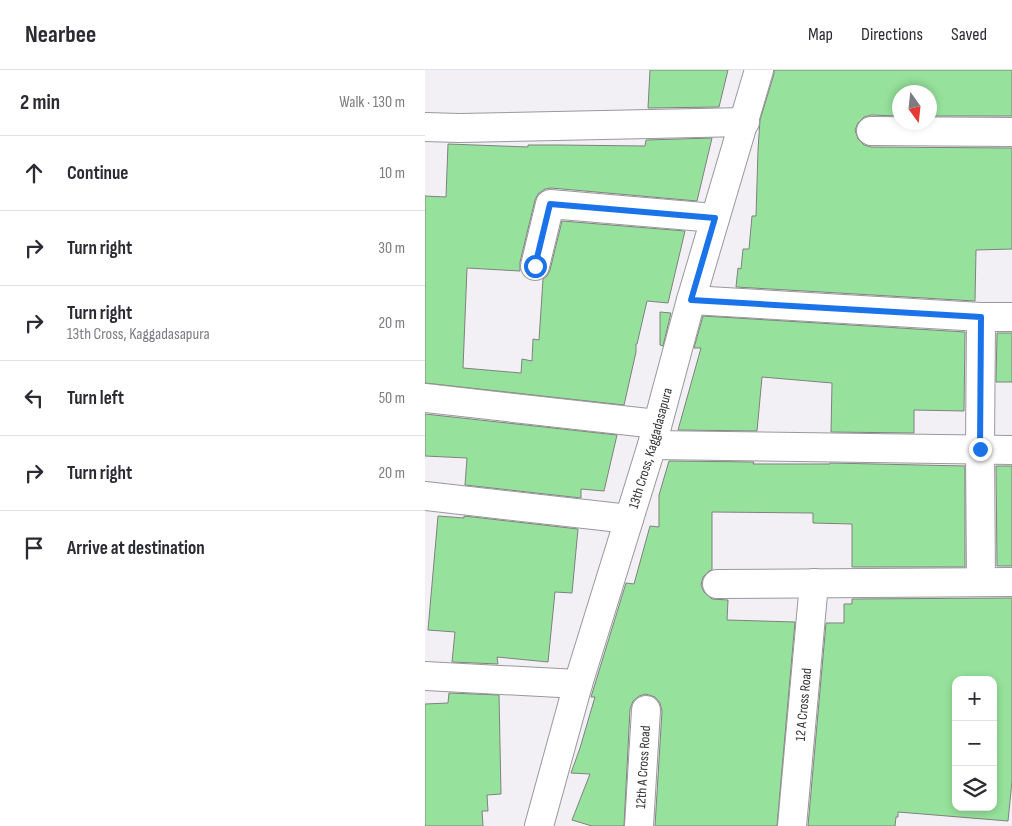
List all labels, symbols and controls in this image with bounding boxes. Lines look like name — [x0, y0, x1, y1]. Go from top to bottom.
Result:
text: Nearbee — [25, 20, 96, 49]
text: Map — [808, 24, 833, 45]
text: Directions — [861, 24, 923, 45]
text: Saved — [951, 24, 987, 45]
north arrow — [892, 85, 937, 130]
text: 2 min — [20, 90, 60, 115]
text: Walk · 130 m — [339, 93, 405, 112]
icon: ahead — [20, 159, 48, 187]
text: Continue — [67, 162, 128, 185]
text: 10 m — [379, 164, 405, 183]
icon: right — [20, 234, 48, 262]
text: Turn right — [67, 237, 132, 260]
text: 30 m — [378, 239, 405, 258]
route start — [524, 255, 547, 278]
text: Turn right — [67, 302, 132, 325]
icon: right — [20, 309, 48, 337]
text: 20 m — [378, 314, 405, 333]
text: 13th Cross, Kaggadasapura — [67, 325, 210, 344]
icon: left — [20, 384, 48, 412]
street label: 13th Cross, Kaggadasapura — [625, 386, 676, 511]
text: Turn left — [67, 387, 124, 410]
text: 50 m — [379, 389, 405, 408]
route end — [969, 438, 992, 461]
icon: right — [20, 459, 48, 487]
text: Turn right — [67, 462, 132, 485]
text: 20 m — [378, 464, 405, 483]
icon: arrive — [20, 534, 48, 562]
text: Arrive at destination — [67, 537, 205, 560]
street label: 12 A Cross Road — [792, 667, 815, 742]
map controls — [952, 676, 997, 811]
button: + — [952, 676, 997, 721]
button: − — [952, 721, 997, 766]
street label: 12th A Cross Road — [632, 725, 654, 809]
button: layers — [952, 766, 997, 811]

